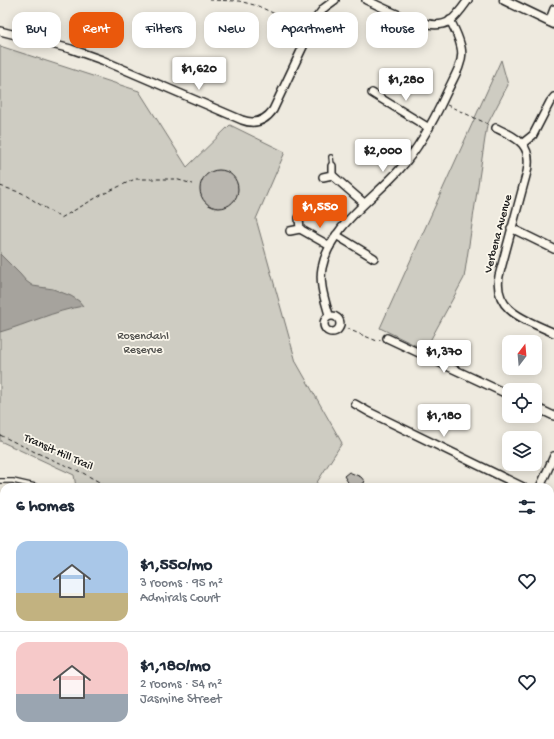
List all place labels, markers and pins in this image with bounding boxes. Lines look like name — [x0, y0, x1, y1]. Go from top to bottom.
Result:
pin: $1,620 — [166, 57, 232, 91]
pin: $1,280 — [373, 68, 439, 102]
pin: $2,000 — [350, 139, 416, 173]
pin: $1,550 — [287, 195, 353, 229]
pin: $1,370 — [411, 340, 477, 374]
pin: $1,180 — [411, 404, 477, 438]

